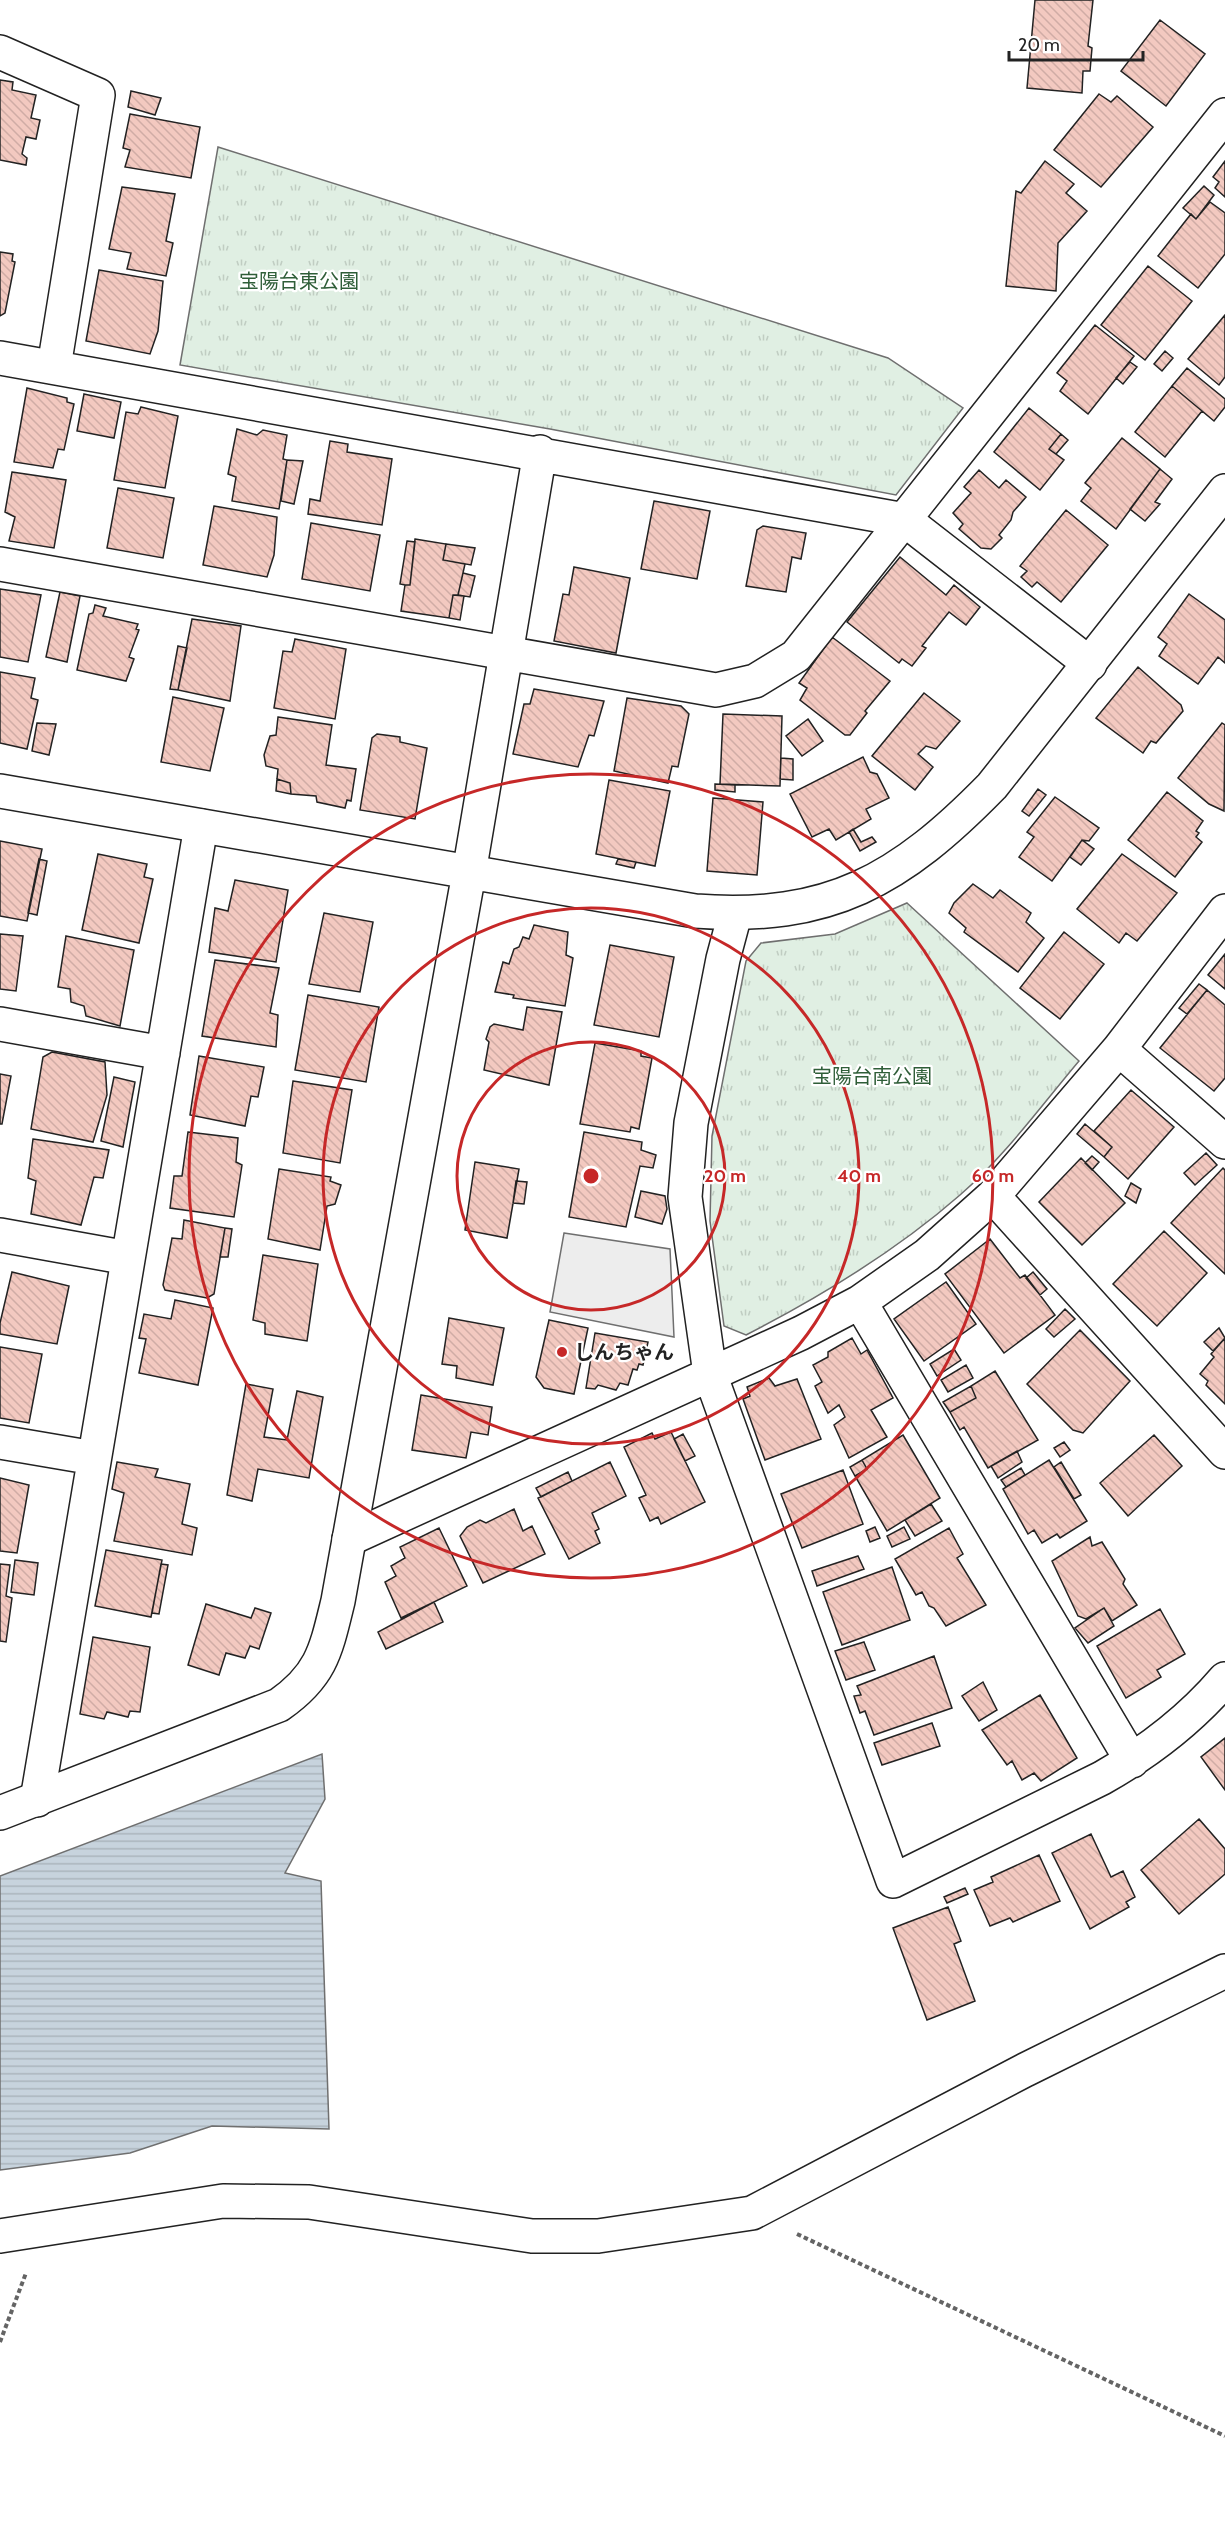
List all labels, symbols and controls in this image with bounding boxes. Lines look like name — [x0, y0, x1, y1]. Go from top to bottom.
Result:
scale bar — [1009, 24, 1142, 62]
text: 20 m — [1018, 34, 1060, 56]
park label: 宝陽台東公園 — [239, 269, 359, 293]
park label: 宝陽台南公園 — [812, 1064, 932, 1088]
text: 20 m — [704, 1165, 746, 1187]
text: 40 m — [837, 1165, 881, 1187]
text: 60 m — [972, 1165, 1014, 1187]
centre of rings — [581, 1166, 601, 1186]
place label: しんちゃん — [574, 1340, 674, 1364]
marker: しんちゃん — [555, 1345, 569, 1359]

